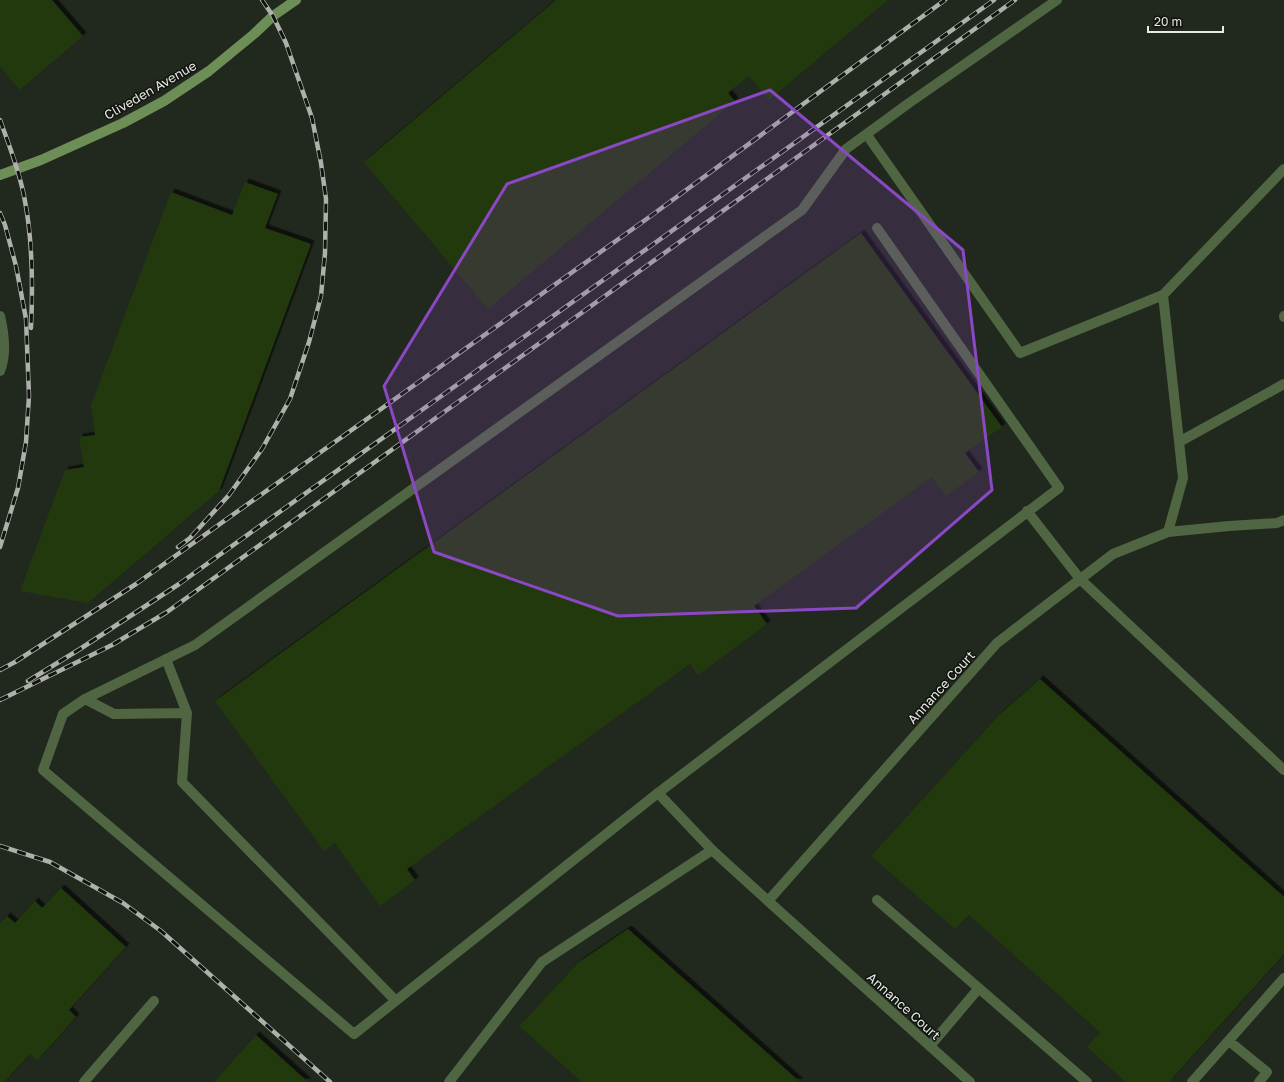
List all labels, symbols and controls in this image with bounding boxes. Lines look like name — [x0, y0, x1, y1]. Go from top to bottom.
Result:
scale bar — [1148, 8, 1223, 34]
text: 20 m — [1154, 14, 1182, 29]
street label: Cliveden Avenue — [101, 57, 199, 123]
street label: Annance Court — [904, 647, 978, 727]
street label: Annance Court — [864, 969, 944, 1043]

